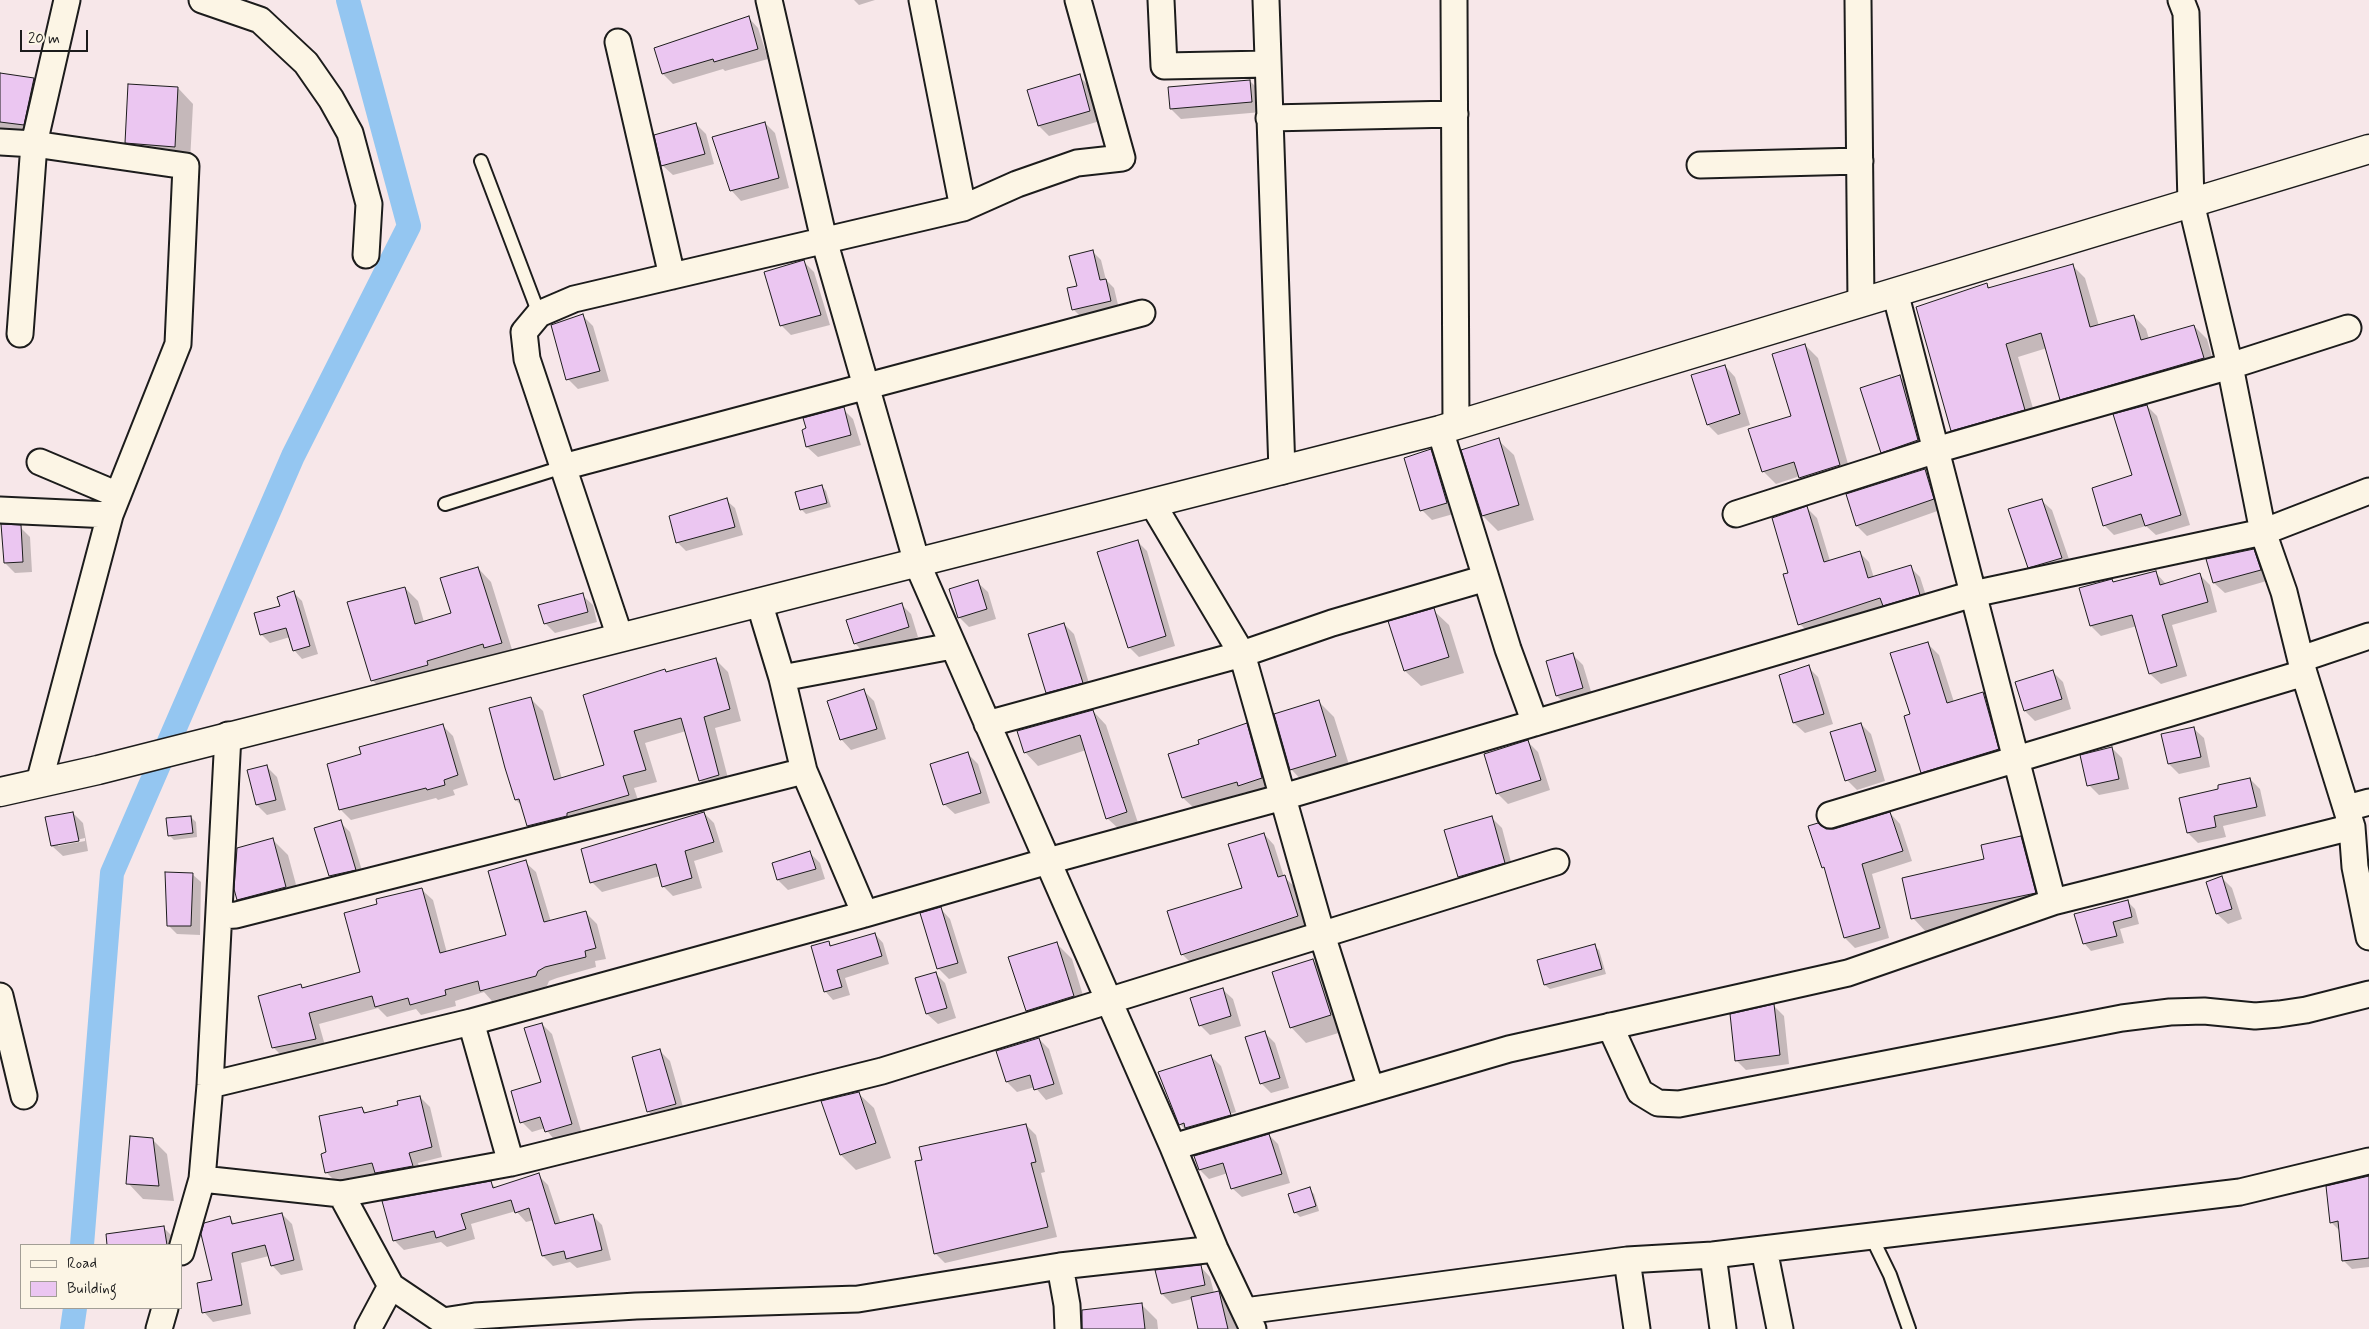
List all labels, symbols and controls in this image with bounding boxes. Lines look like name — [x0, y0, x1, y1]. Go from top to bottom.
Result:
scale bar — [22, 20, 90, 52]
text: 20 m — [28, 29, 60, 49]
legend — [20, 1244, 182, 1309]
text: Road — [67, 1254, 97, 1274]
text: Building — [67, 1279, 117, 1299]

